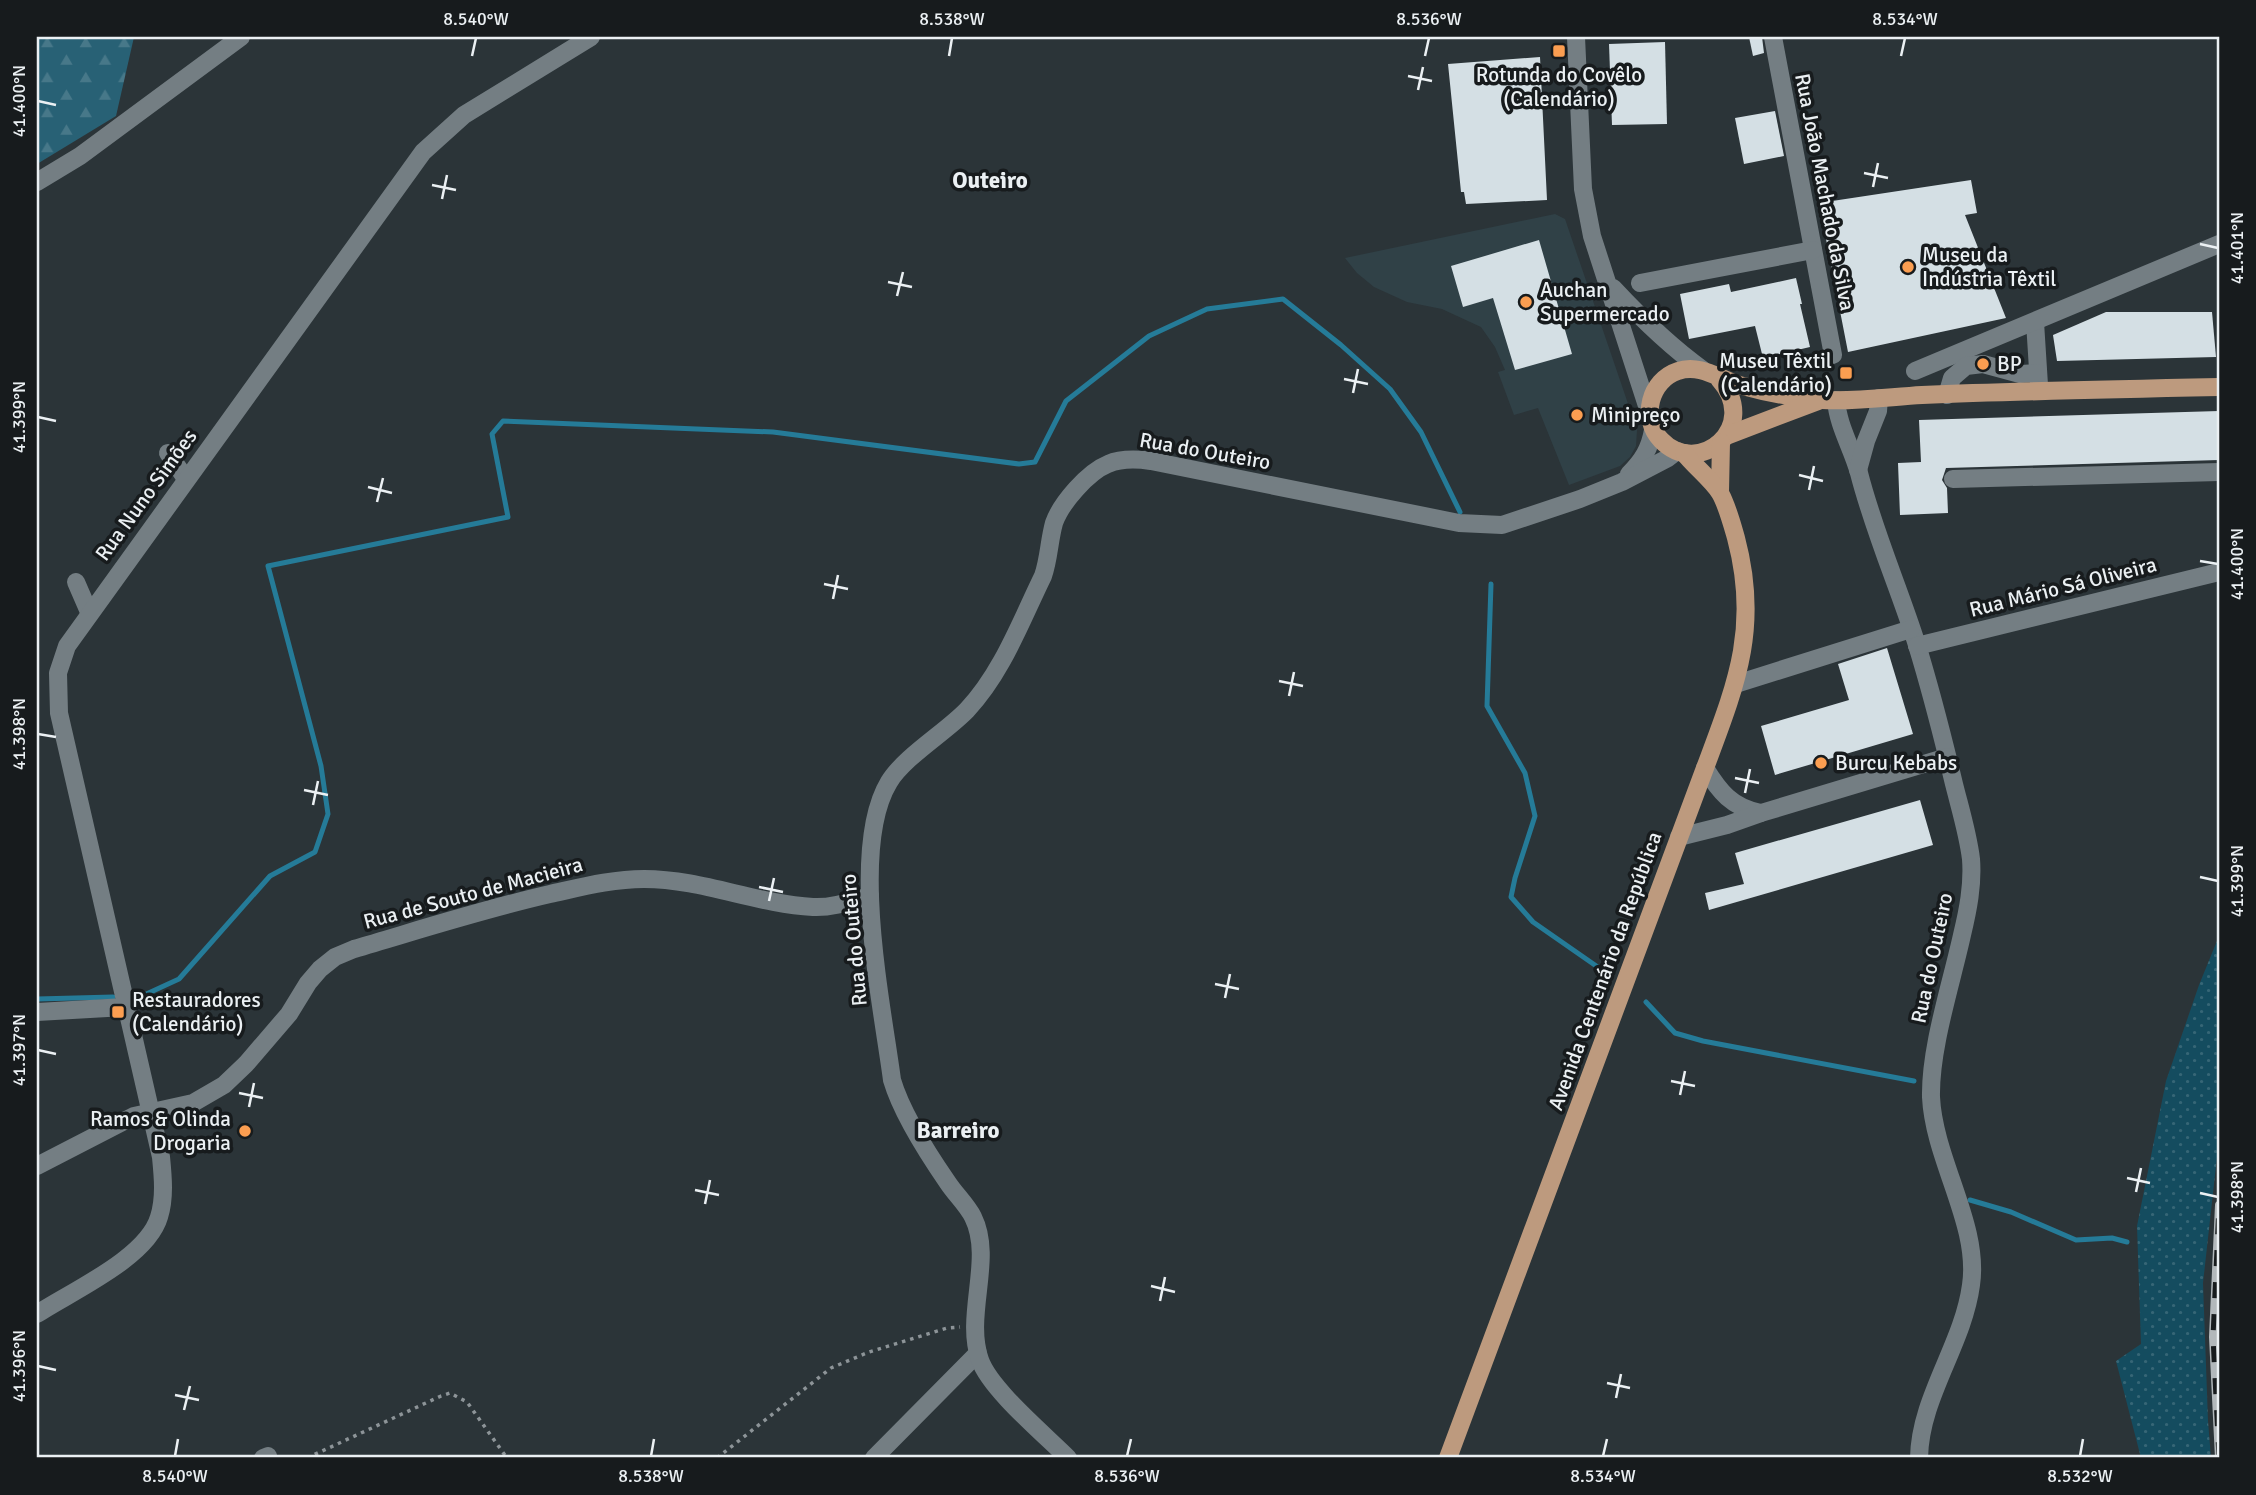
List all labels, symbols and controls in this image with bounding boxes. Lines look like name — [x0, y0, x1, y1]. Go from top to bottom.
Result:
text: 8.540°W — [443, 8, 509, 30]
text: 8.538°W — [919, 8, 985, 30]
text: 8.536°W — [1396, 8, 1462, 30]
text: 8.534°W — [1872, 8, 1938, 30]
marker: Rotunda do Covêlo (Calendário) — [1551, 43, 1567, 59]
place label: Rotunda do Covêlo (Calendário) — [1476, 62, 1642, 112]
text: 41.400°N — [8, 65, 30, 137]
street label: Rua João Machado da Silva — [1789, 71, 1861, 313]
district label: Outeiro — [952, 166, 1028, 195]
text: 41.401°N — [2226, 212, 2248, 284]
place label: Museu da Indústria Têxtil — [1922, 242, 2057, 292]
marker: Museu da Indústria Têxtil — [1900, 259, 1916, 275]
place label: Auchan Supermercado — [1540, 277, 1670, 327]
marker: Auchan Supermercado — [1518, 294, 1534, 310]
place label: Museu Têxtil (Calendário) — [1719, 348, 1832, 398]
place label: BP — [1997, 351, 2022, 377]
marker: BP — [1975, 356, 1991, 372]
marker: Museu Têxtil (Calendário) — [1838, 365, 1854, 381]
text: 41.399°N — [8, 381, 30, 453]
place label: Minipreço — [1591, 402, 1680, 428]
marker: Minipreço — [1569, 407, 1585, 423]
street label: Rua Nuno Simões — [90, 424, 202, 566]
street label: Rua do Outeiro — [1137, 427, 1273, 475]
text: 41.400°N — [2226, 528, 2248, 600]
street label: Rua Mário Sá Oliveira — [1967, 551, 2159, 623]
text: 41.398°N — [8, 698, 30, 770]
place label: Burcu Kebabs — [1835, 750, 1957, 776]
marker: Burcu Kebabs — [1813, 755, 1829, 771]
street label: Avenida Centenário da República — [1542, 828, 1668, 1114]
text: 41.399°N — [2226, 845, 2248, 917]
street label: Rua de Souto de Macieira — [361, 851, 585, 935]
street label: Rua do Outeiro — [835, 873, 873, 1007]
street label: Rua do Outeiro — [1906, 890, 1958, 1026]
place label: Restauradores (Calendário) — [132, 987, 261, 1037]
marker: Restauradores (Calendário) — [110, 1004, 126, 1020]
text: 41.397°N — [8, 1014, 30, 1086]
place label: Ramos & Olinda Drogaria — [90, 1106, 231, 1156]
district label: Barreiro — [917, 1116, 999, 1145]
marker: Ramos & Olinda Drogaria — [237, 1123, 253, 1139]
text: 41.398°N — [2226, 1161, 2248, 1233]
text: 41.396°N — [8, 1330, 30, 1402]
text: 8.540°W — [142, 1465, 208, 1487]
text: 8.538°W — [618, 1465, 684, 1487]
text: 8.536°W — [1094, 1465, 1160, 1487]
text: 8.534°W — [1570, 1465, 1636, 1487]
text: 8.532°W — [2047, 1465, 2113, 1487]

